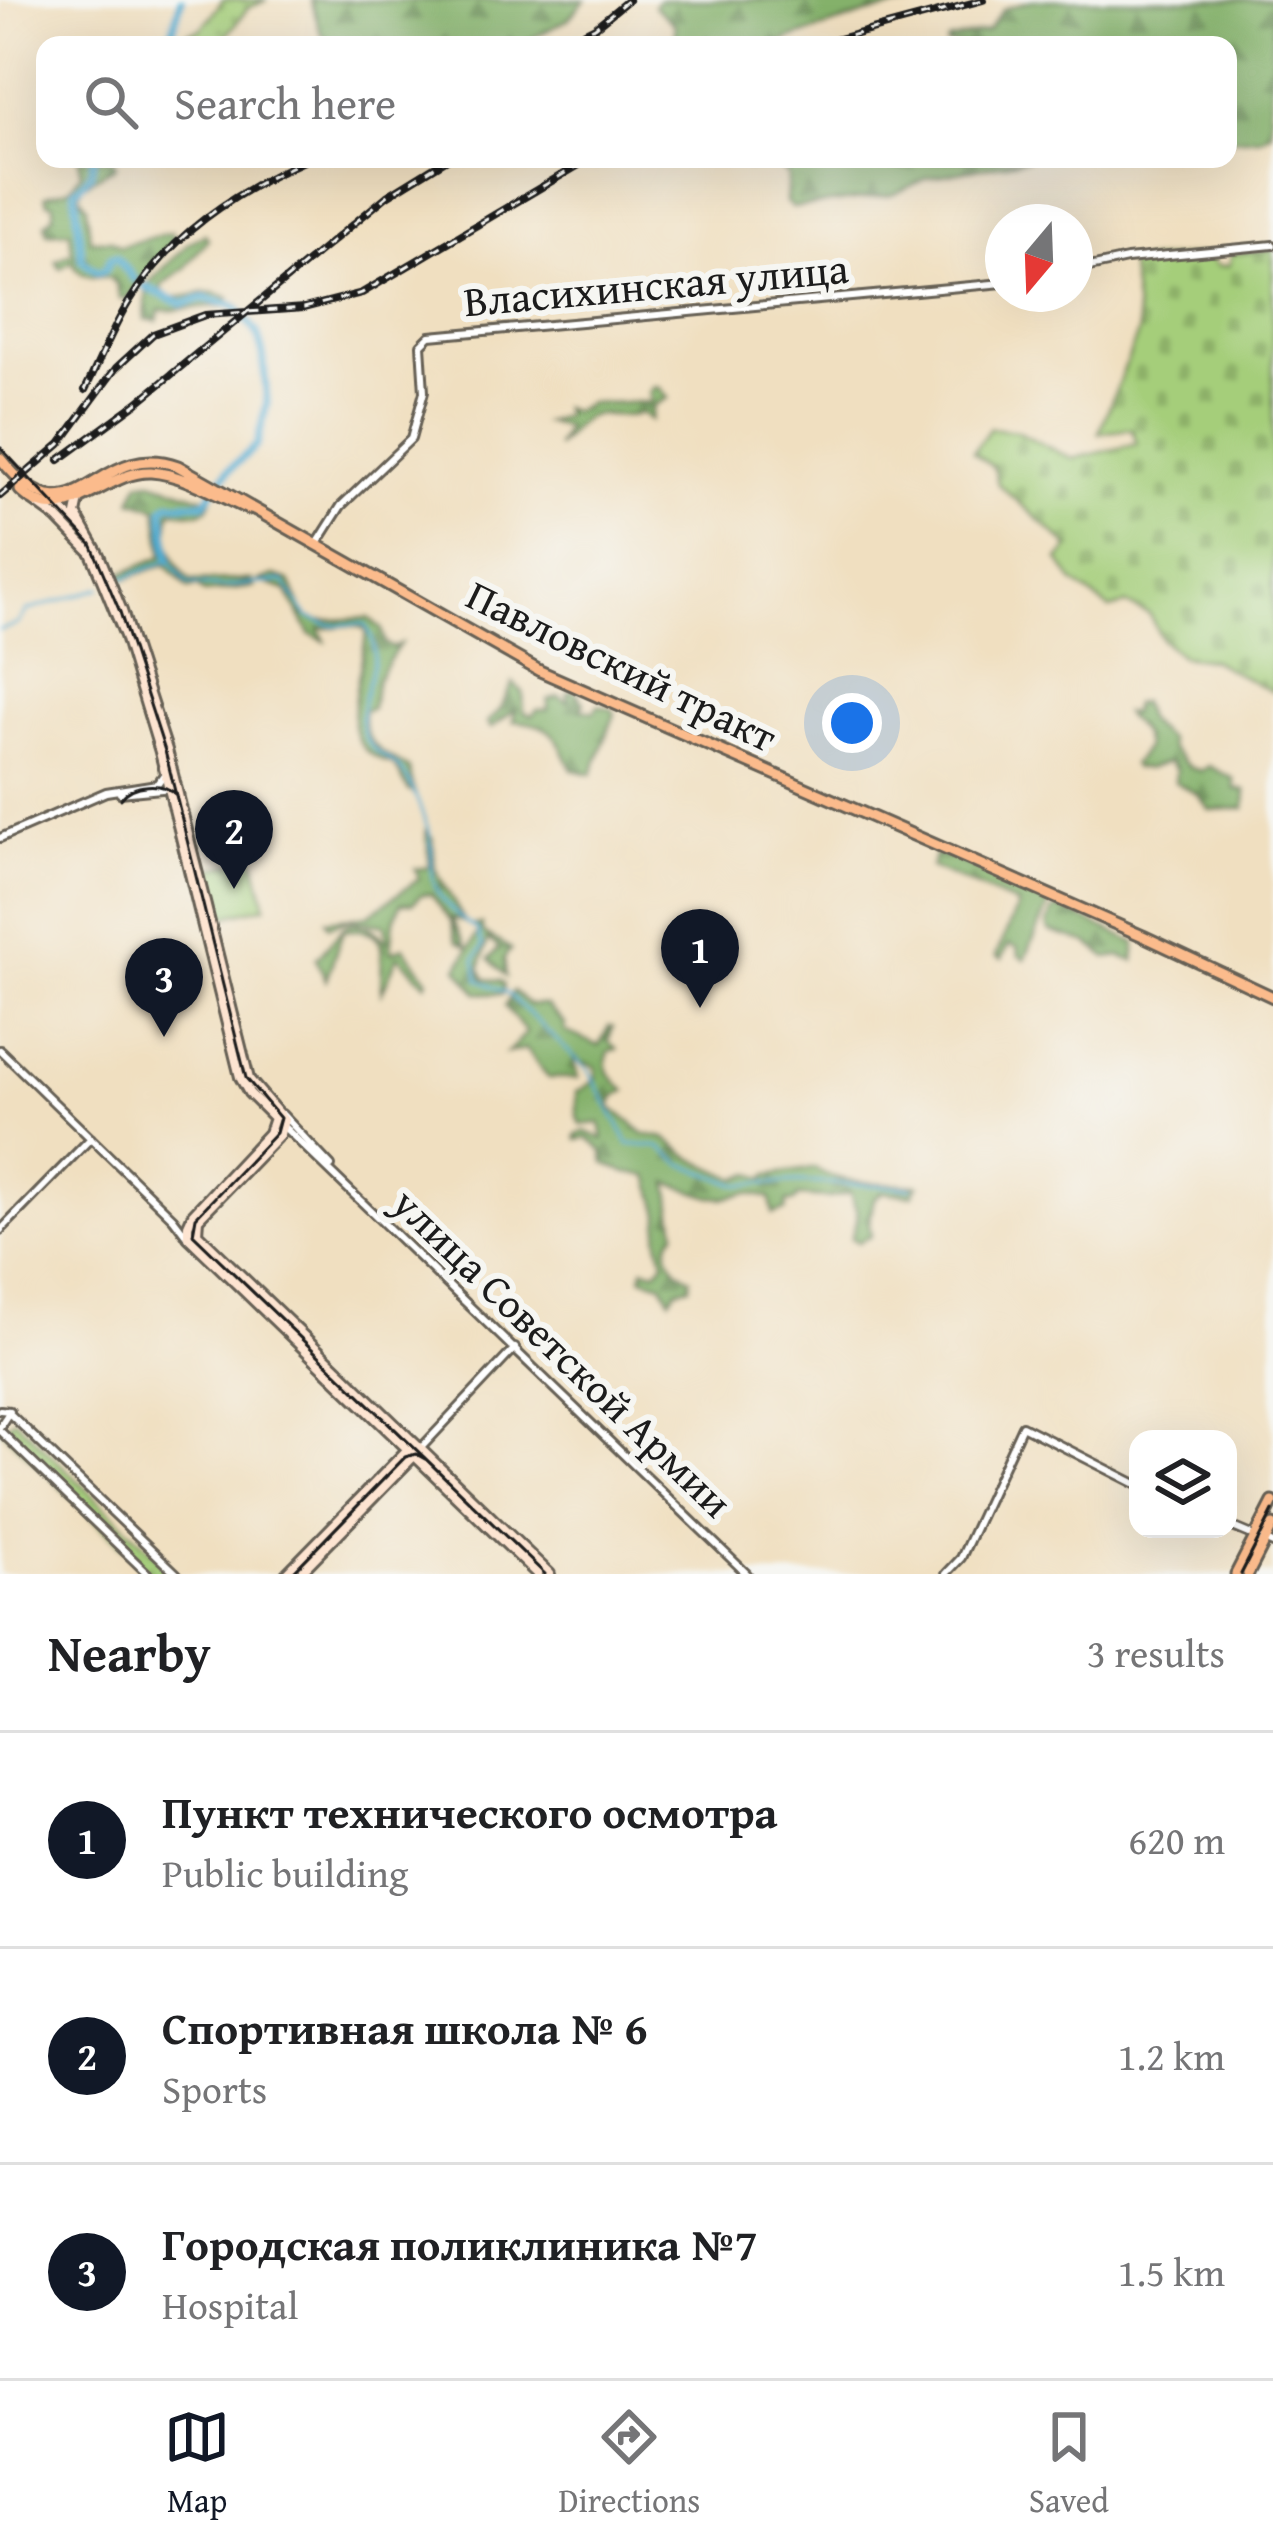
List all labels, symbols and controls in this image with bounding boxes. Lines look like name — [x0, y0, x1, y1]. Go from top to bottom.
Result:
search box — [36, 36, 1237, 168]
icon: search — [78, 69, 144, 135]
text: Search here — [174, 70, 396, 135]
north arrow — [985, 204, 1093, 312]
street label: Власихинская улица — [461, 237, 851, 331]
street label: Павловский тракт — [457, 564, 787, 766]
your location — [822, 693, 882, 753]
pin: 2 — [195, 790, 273, 889]
pin: 1 — [661, 909, 739, 1008]
pin: 3 — [125, 938, 203, 1037]
street label: улица Советской Армии — [379, 1172, 747, 1531]
map controls — [1129, 1430, 1237, 1538]
button: layers — [1129, 1430, 1237, 1538]
text: Nearby — [48, 1615, 211, 1690]
text: 3 results — [1087, 1624, 1225, 1681]
text: Пункт технического осмотра — [162, 1779, 778, 1844]
text: 1 — [77, 1811, 97, 1868]
text: 620 m — [1128, 1811, 1225, 1868]
text: Public building — [162, 1844, 408, 1901]
text: Спортивная школа № 6 — [162, 1995, 647, 2060]
text: 2 — [77, 2027, 97, 2084]
text: 1.2 km — [1118, 2027, 1225, 2084]
text: Sports — [162, 2060, 267, 2117]
text: Городская поликлиника №7 — [162, 2211, 758, 2276]
text: 3 — [77, 2243, 97, 2300]
text: 1.5 km — [1118, 2243, 1225, 2300]
text: Hospital — [162, 2276, 298, 2333]
tab: Map — [164, 2404, 230, 2524]
tab: Directions — [559, 2404, 700, 2524]
tab: Saved — [1029, 2404, 1109, 2524]

